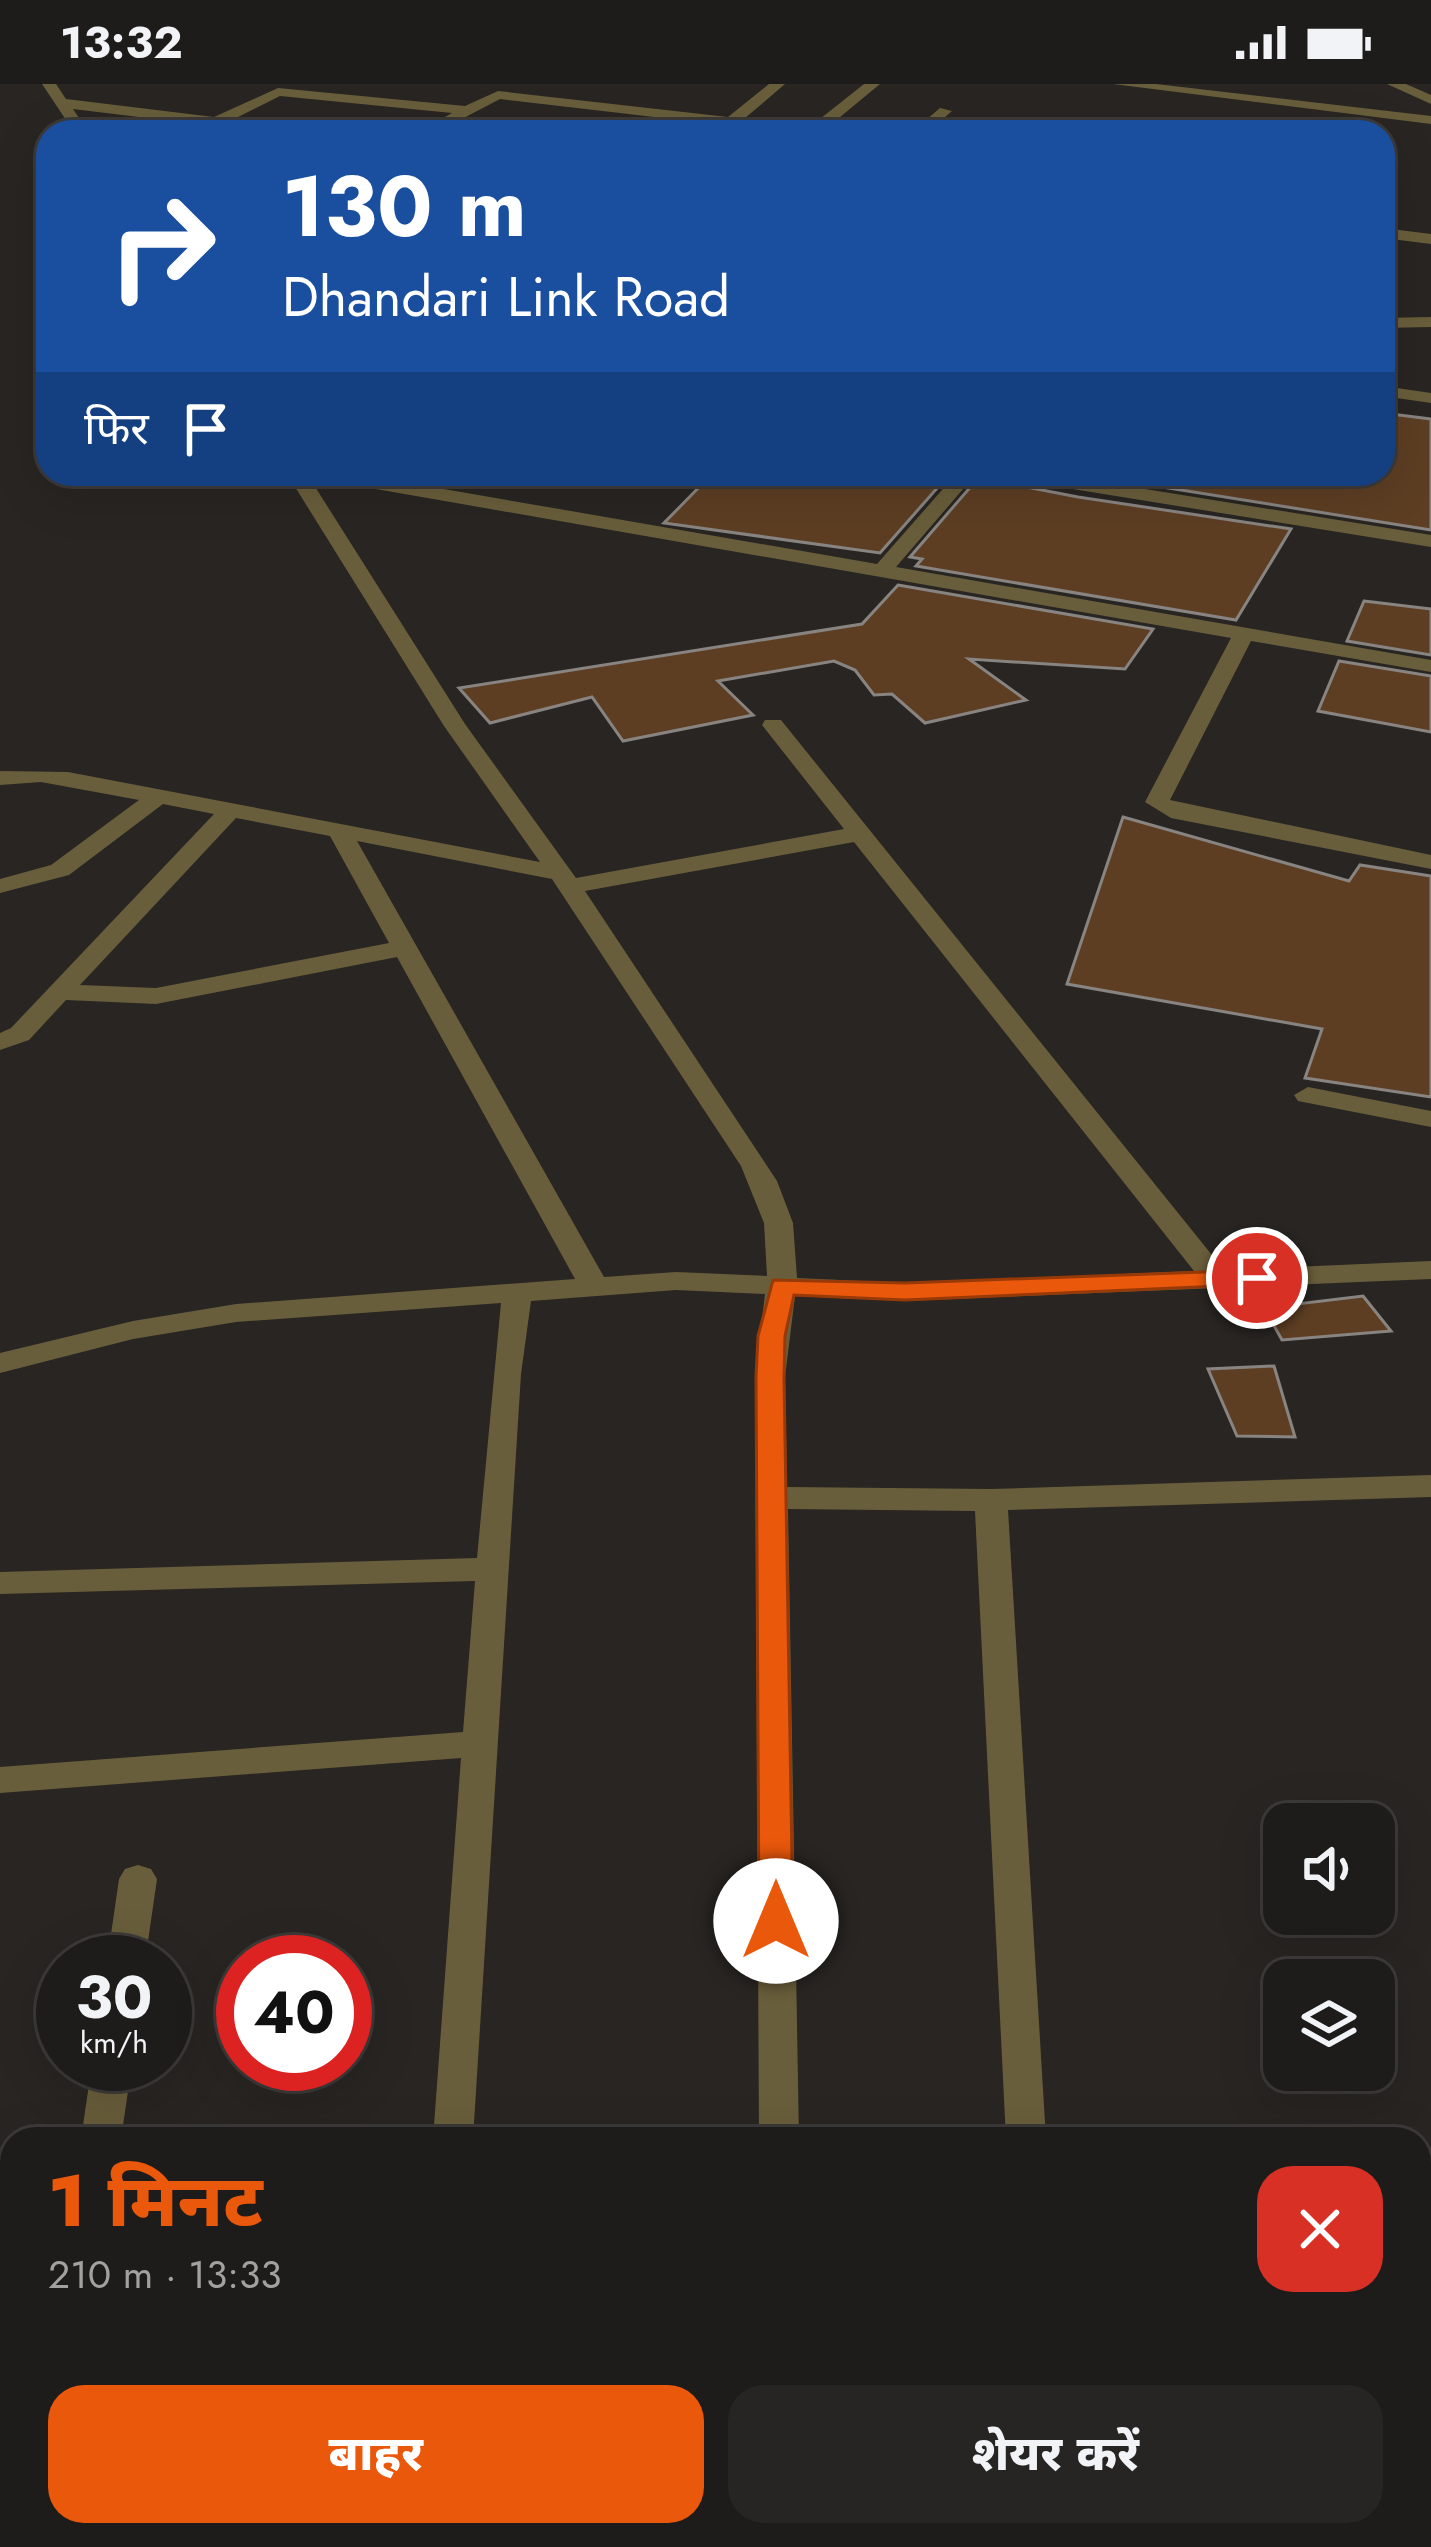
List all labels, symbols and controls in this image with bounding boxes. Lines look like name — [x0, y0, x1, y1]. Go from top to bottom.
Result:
text: 13:32 — [60, 10, 183, 75]
text: 130 m — [282, 146, 527, 268]
icon: right — [84, 168, 240, 324]
text: Dhandari Link Road — [282, 258, 730, 336]
text: फिर — [84, 396, 149, 461]
icon: arrive — [173, 396, 239, 462]
pin — [1206, 1227, 1308, 1329]
icon: arrive — [1224, 1245, 1290, 1311]
map controls — [1263, 1803, 1395, 2091]
button: sound — [1263, 1803, 1395, 1935]
position arrow — [713, 1858, 839, 1984]
speed limit sign: 40 — [216, 1935, 372, 2091]
text: 30 — [76, 1954, 152, 2041]
button: layers — [1263, 1959, 1395, 2091]
text: km/h — [80, 2021, 148, 2064]
text: 1 मिनट — [48, 2149, 263, 2253]
button: close — [1257, 2166, 1383, 2292]
text: 210 m · 13:33 — [48, 2246, 282, 2303]
button: बाहर — [48, 2385, 704, 2523]
button: शेयर करें — [728, 2385, 1383, 2523]

